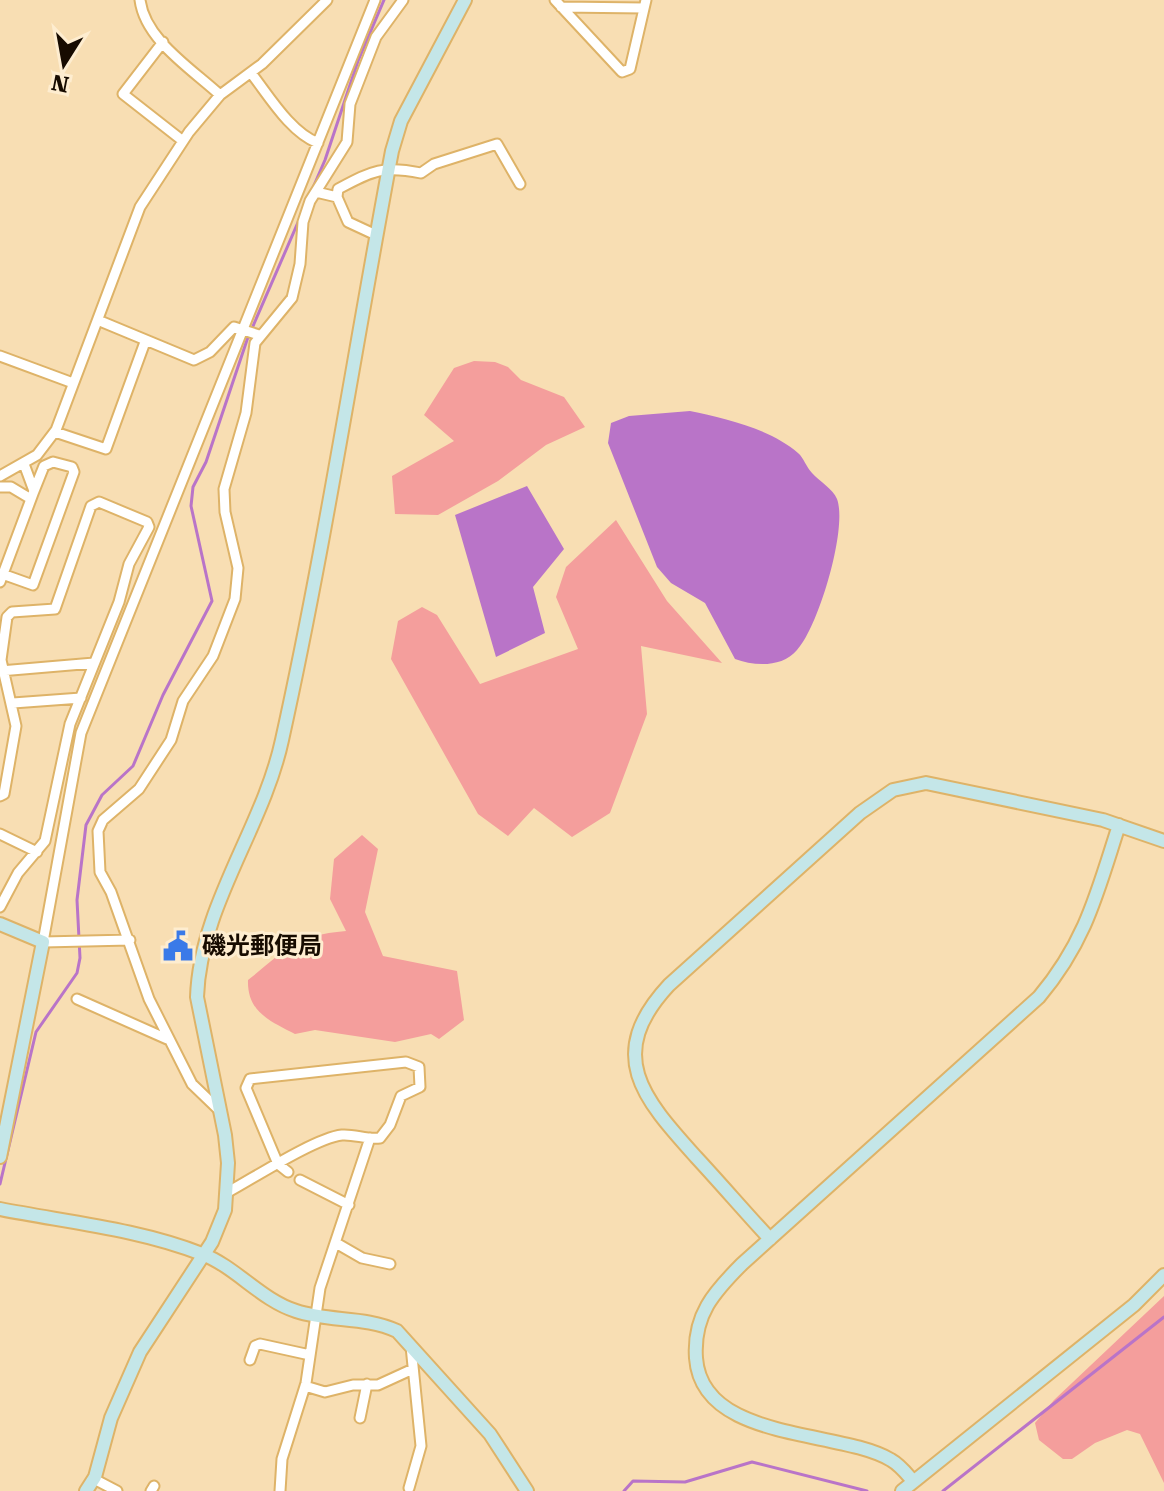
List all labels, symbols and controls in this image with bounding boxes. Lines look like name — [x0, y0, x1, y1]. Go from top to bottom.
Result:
north arrow — [24, 24, 104, 104]
text: N — [50, 69, 71, 97]
public building icon: 磯光郵便局 — [161, 929, 195, 963]
place label: 磯光郵便局 — [202, 932, 322, 960]

